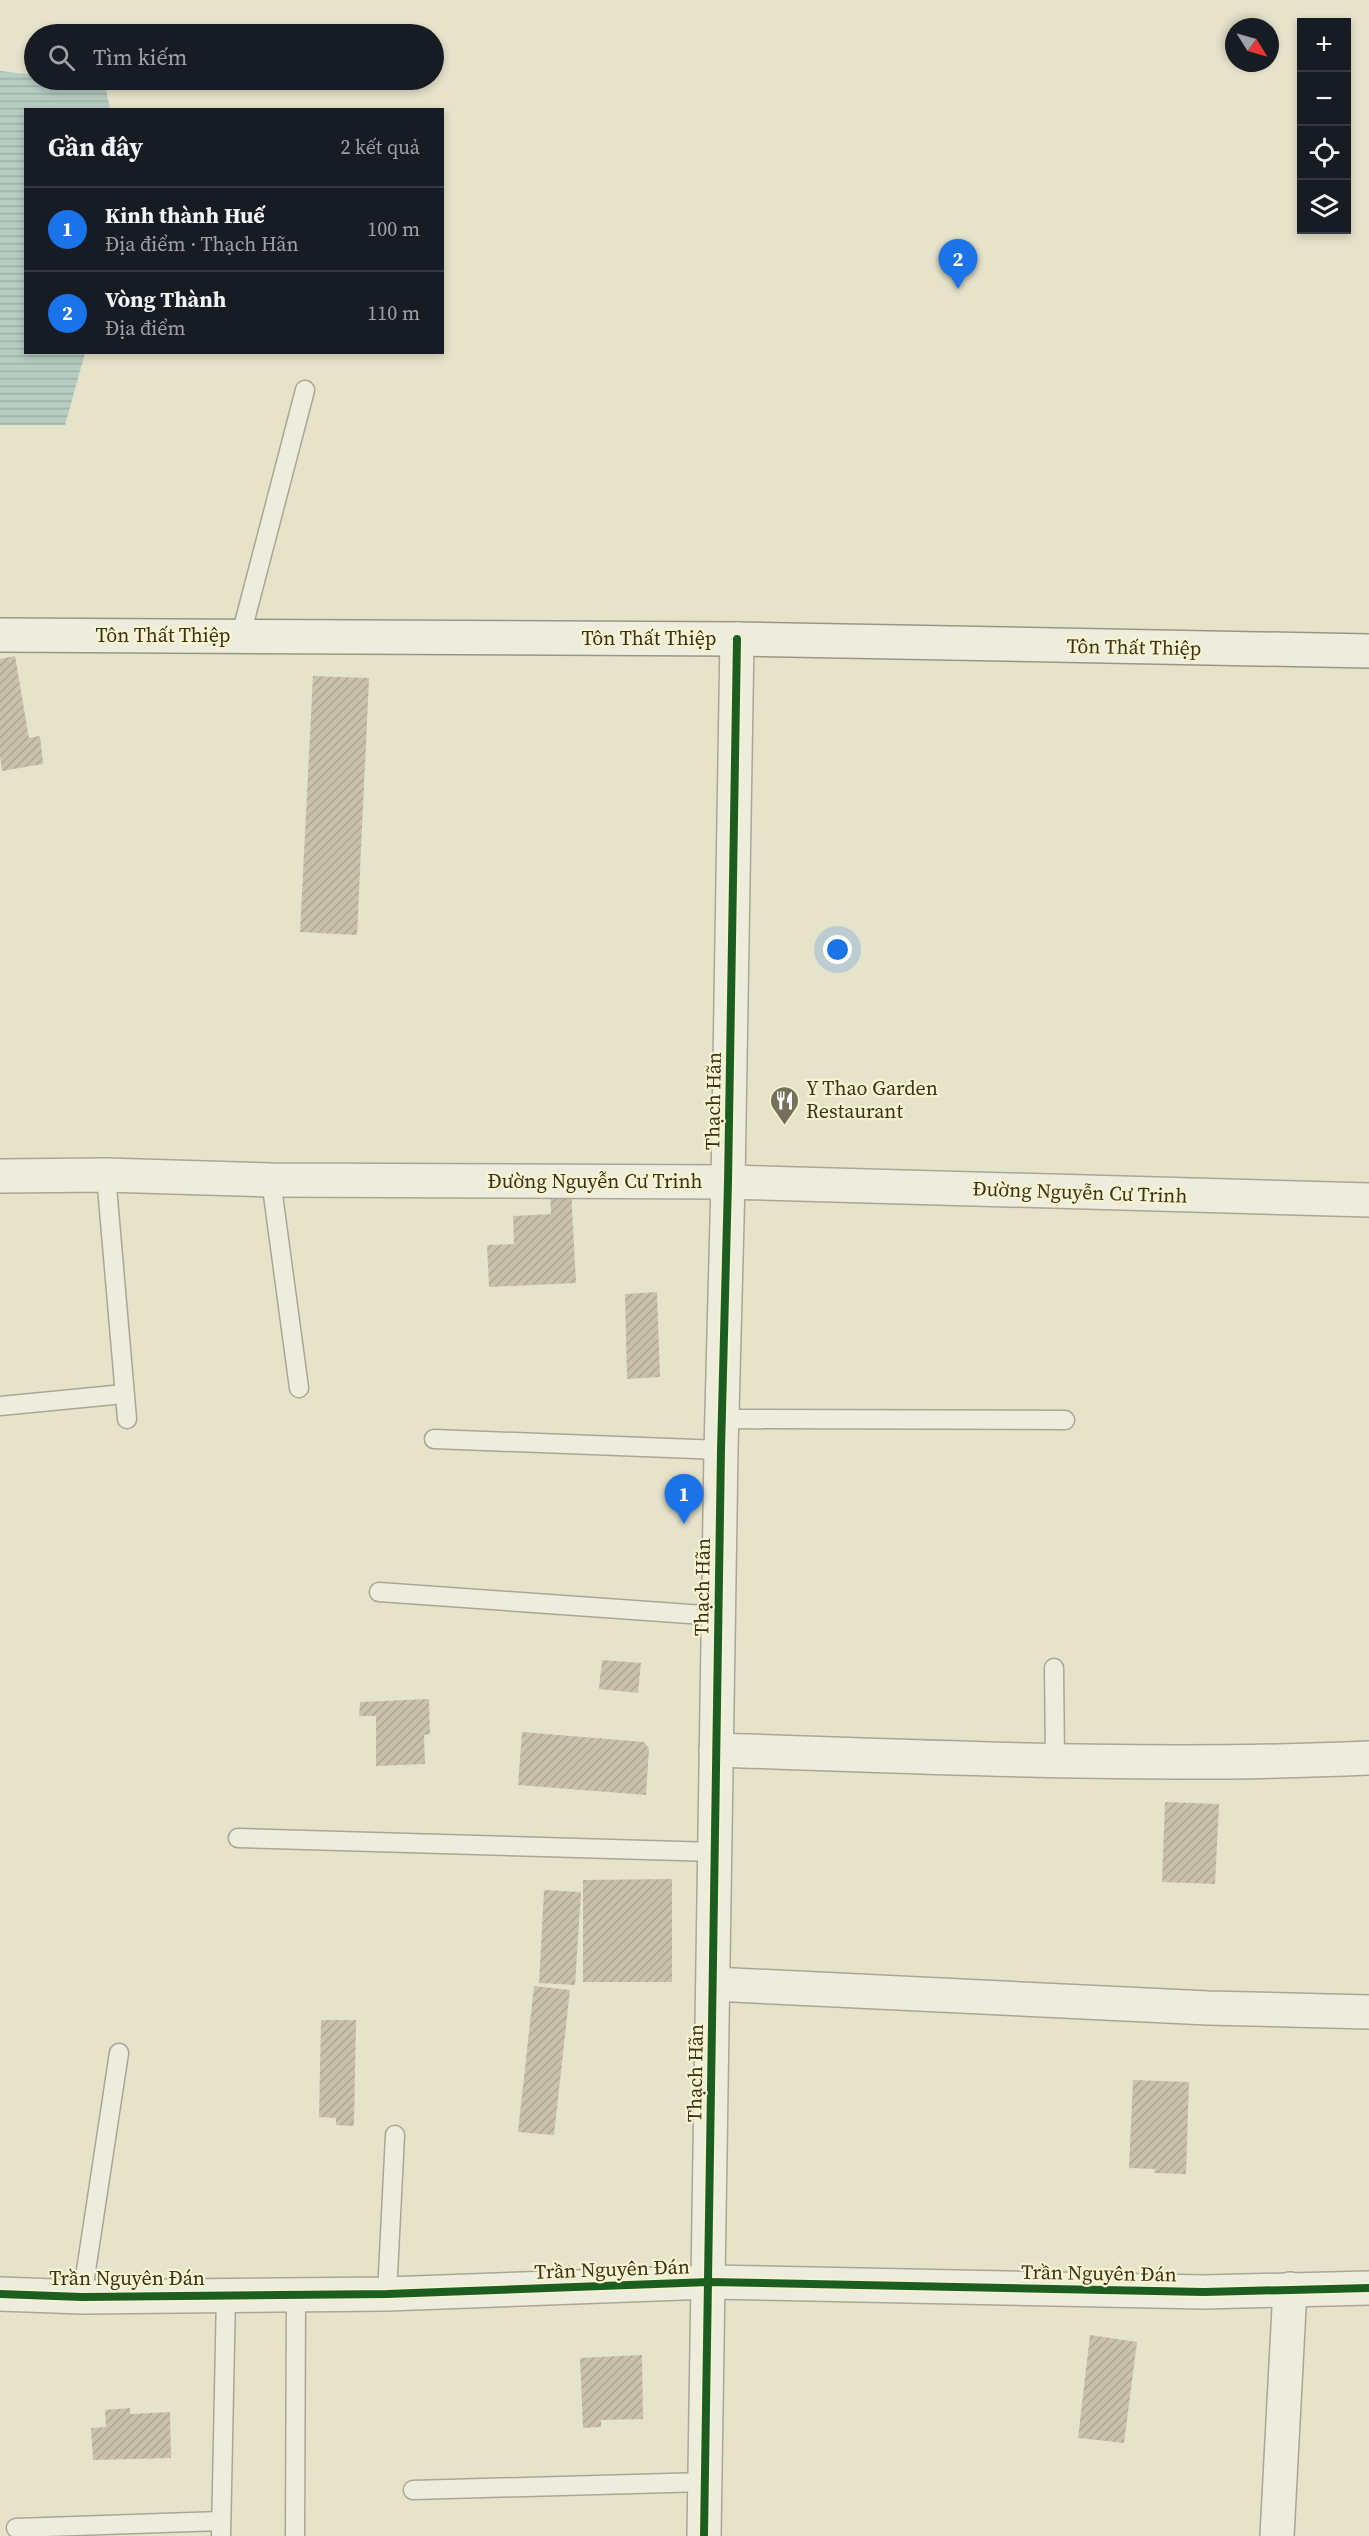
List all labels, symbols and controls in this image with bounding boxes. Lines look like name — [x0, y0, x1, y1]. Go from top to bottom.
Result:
north arrow — [1225, 18, 1279, 72]
map controls — [1297, 18, 1351, 234]
button: + — [1297, 18, 1351, 72]
search box — [24, 24, 444, 90]
icon: search — [45, 41, 78, 74]
text: Tìm kiếm — [93, 42, 187, 72]
button: − — [1297, 72, 1351, 126]
button: locate — [1297, 126, 1351, 180]
text: Gần đây — [48, 129, 143, 165]
text: 2 kết quả — [340, 133, 420, 161]
button: layers — [1297, 180, 1351, 234]
text: Kinh thành Huế — [105, 200, 265, 230]
text: 1 — [62, 215, 73, 243]
text: 100 m — [367, 215, 420, 243]
text: Địa điểm · Thạch Hãn — [105, 230, 299, 258]
pin: 2 — [938, 240, 978, 289]
text: Vòng Thành — [105, 284, 226, 314]
text: 2 — [62, 299, 73, 327]
text: 110 m — [367, 299, 420, 327]
text: Địa điểm — [105, 314, 186, 342]
street label: Tôn Thất Thiệp — [96, 621, 230, 649]
street label: Tôn Thất Thiệp — [582, 624, 716, 652]
street label: Tôn Thất Thiệp — [1066, 632, 1202, 662]
your location — [823, 935, 852, 964]
street label: Thạch Hãn — [698, 1052, 728, 1150]
place label: Y Thao Garden Restaurant — [806, 1074, 938, 1125]
restaurant icon: Y Thao Garden Restaurant — [769, 1084, 801, 1126]
street label: Đường Nguyễn Cư Trinh — [487, 1167, 703, 1195]
street label: Đường Nguyễn Cư Trinh — [972, 1174, 1188, 1210]
pin: 1 — [664, 1474, 704, 1524]
street label: Thạch Hãn — [687, 1538, 717, 1636]
street label: Thạch Hãn — [680, 2024, 710, 2122]
street label: Trần Nguyên Đán — [534, 2252, 690, 2286]
street label: Trần Nguyên Đán — [1021, 2258, 1177, 2288]
street label: Trần Nguyên Đán — [49, 2264, 205, 2292]

